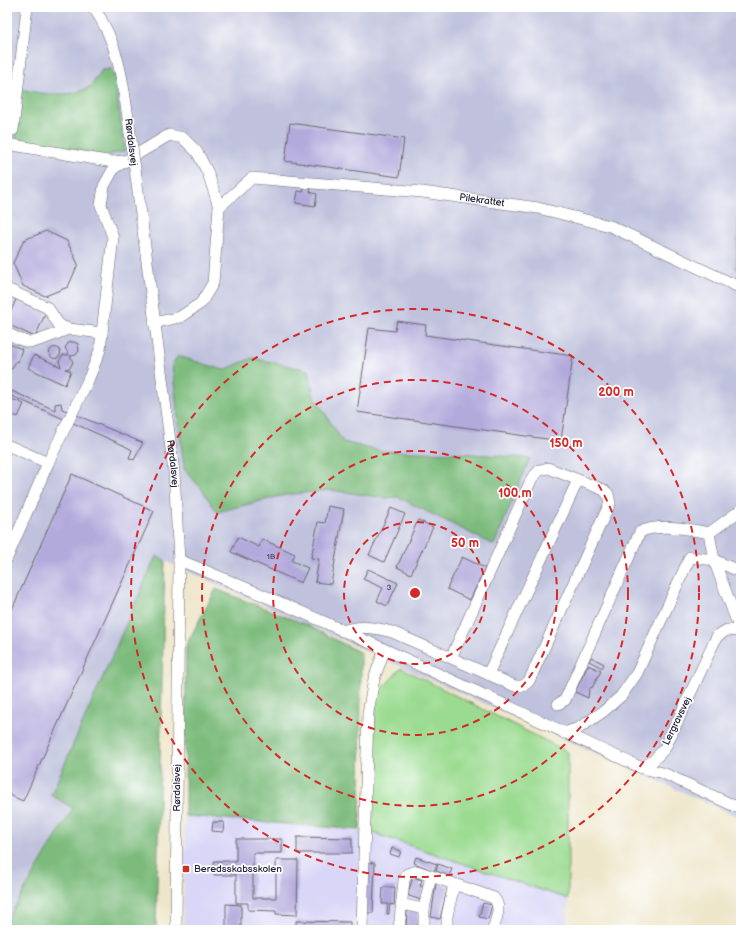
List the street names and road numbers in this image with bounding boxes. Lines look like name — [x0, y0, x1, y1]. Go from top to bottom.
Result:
street label: Rørdalsvej — [122, 118, 140, 166]
street label: Pilekrattet — [459, 191, 505, 209]
street label: Rørdalsvej — [164, 439, 181, 488]
street label: Lergravsvej — [660, 695, 694, 747]
street label: Rørdalsvej — [171, 764, 183, 812]

